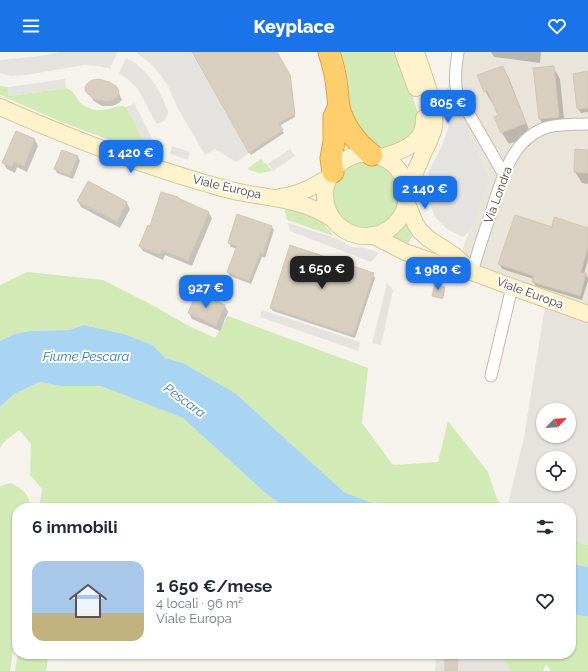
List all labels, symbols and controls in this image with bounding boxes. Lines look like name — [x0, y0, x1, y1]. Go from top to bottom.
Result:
icon: menu — [20, 15, 42, 37]
icon: heart — [546, 15, 568, 37]
text: Keyplace — [253, 16, 335, 37]
pin: 805 € — [420, 90, 476, 124]
text: 805 € — [430, 95, 466, 110]
pin: 1 420 € — [94, 140, 168, 174]
text: 1 420 € — [108, 145, 154, 160]
street label: Via Londra — [481, 165, 515, 225]
street label: Viale Europa — [191, 172, 263, 202]
pin: 2 140 € — [388, 176, 462, 210]
text: 2 140 € — [402, 181, 448, 196]
pin: 1 650 € — [285, 256, 359, 290]
pin: 1 980 € — [401, 257, 475, 291]
text: 1 650 € — [299, 261, 345, 276]
text: 1 980 € — [415, 262, 461, 277]
street label: Viale Europa — [495, 274, 565, 312]
pin: 927 € — [178, 275, 234, 309]
text: 927 € — [188, 280, 224, 295]
water label: Fiume Pescara — [43, 349, 129, 364]
water label: Pescara — [161, 380, 208, 421]
north arrow — [536, 403, 576, 443]
map controls — [536, 403, 576, 491]
button: locate — [536, 451, 576, 491]
icon: filters — [534, 516, 556, 538]
text: 6 immobili — [32, 517, 118, 537]
text: 1 650 €/mese — [156, 576, 272, 596]
icon: home — [64, 577, 112, 625]
icon: heart — [534, 590, 556, 612]
text: 4 locali · 96 m² — [156, 596, 243, 611]
text: Viale Europa — [156, 611, 232, 626]

